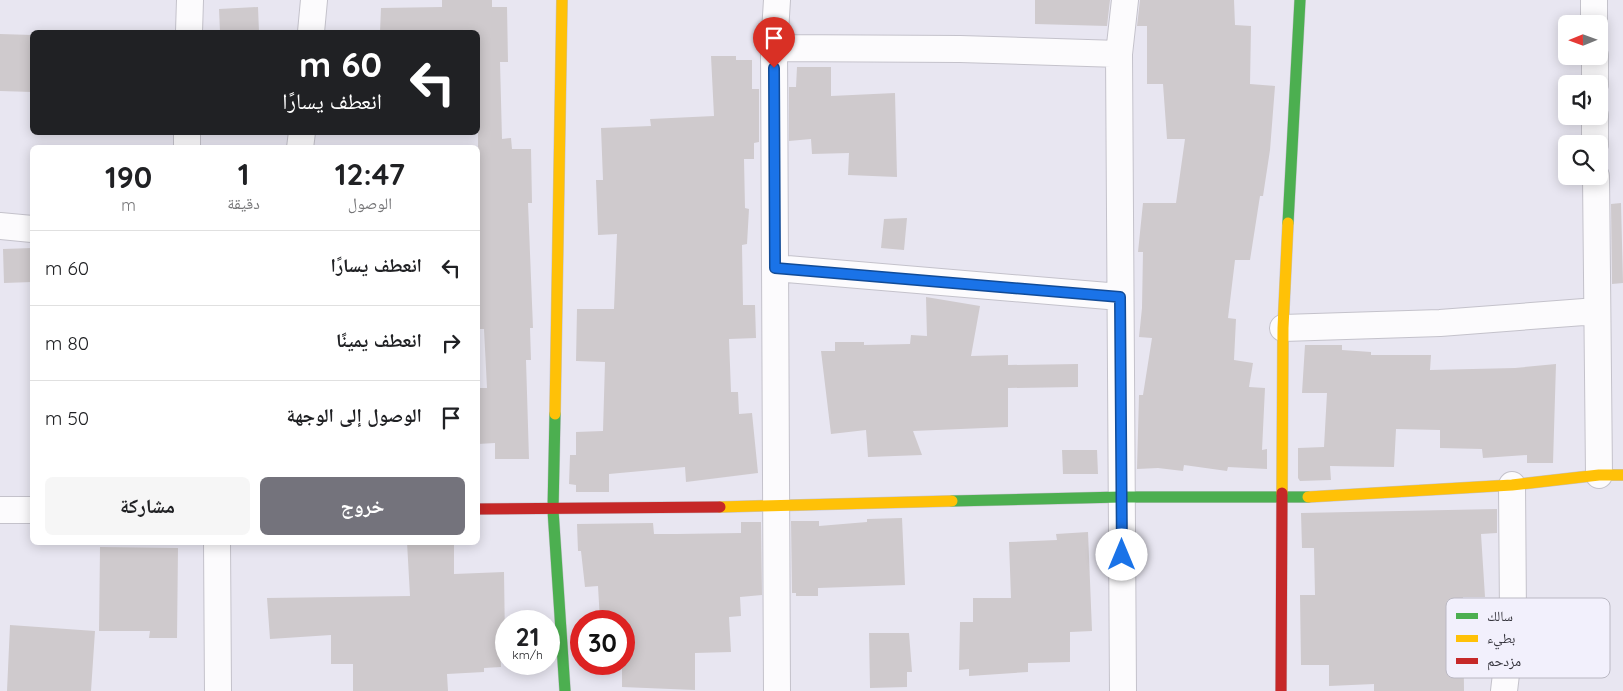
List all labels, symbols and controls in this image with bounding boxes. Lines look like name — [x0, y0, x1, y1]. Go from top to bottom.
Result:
north arrow — [1558, 15, 1608, 65]
map controls — [1558, 15, 1608, 185]
pin — [753, 17, 795, 68]
icon: arrive — [760, 24, 788, 52]
text: 60 m — [299, 42, 382, 86]
icon: left — [400, 50, 465, 115]
button: sound — [1558, 75, 1608, 125]
text: انعطف يسارًا — [282, 87, 382, 115]
button: search — [1558, 135, 1608, 185]
text: 1 — [238, 155, 249, 193]
text: 12:47 — [335, 155, 405, 193]
text: 190 — [105, 158, 152, 196]
text: دقيقة — [227, 193, 260, 213]
text: الوصول — [348, 193, 392, 213]
text: m — [121, 195, 136, 215]
text: انعطف يسارًا — [331, 253, 422, 277]
icon: left — [437, 254, 465, 282]
text: 60 m — [45, 256, 89, 280]
text: انعطف يمينًا — [336, 328, 422, 352]
icon: right — [437, 329, 465, 357]
text: 80 m — [45, 331, 89, 355]
text: الوصول إلى الوجهة — [286, 403, 422, 427]
icon: arrive — [437, 404, 465, 432]
text: 50 m — [45, 406, 89, 430]
button: مشاركة — [45, 477, 250, 535]
button: خروج — [260, 477, 465, 535]
position arrow — [1095, 528, 1147, 580]
legend — [1446, 598, 1610, 678]
text: سالك — [1487, 607, 1513, 625]
speed limit sign: 30 — [570, 610, 635, 675]
text: 21 — [516, 621, 539, 652]
text: بطيء — [1487, 629, 1516, 650]
text: km/h — [512, 647, 543, 662]
text: مزدحم — [1487, 652, 1521, 671]

